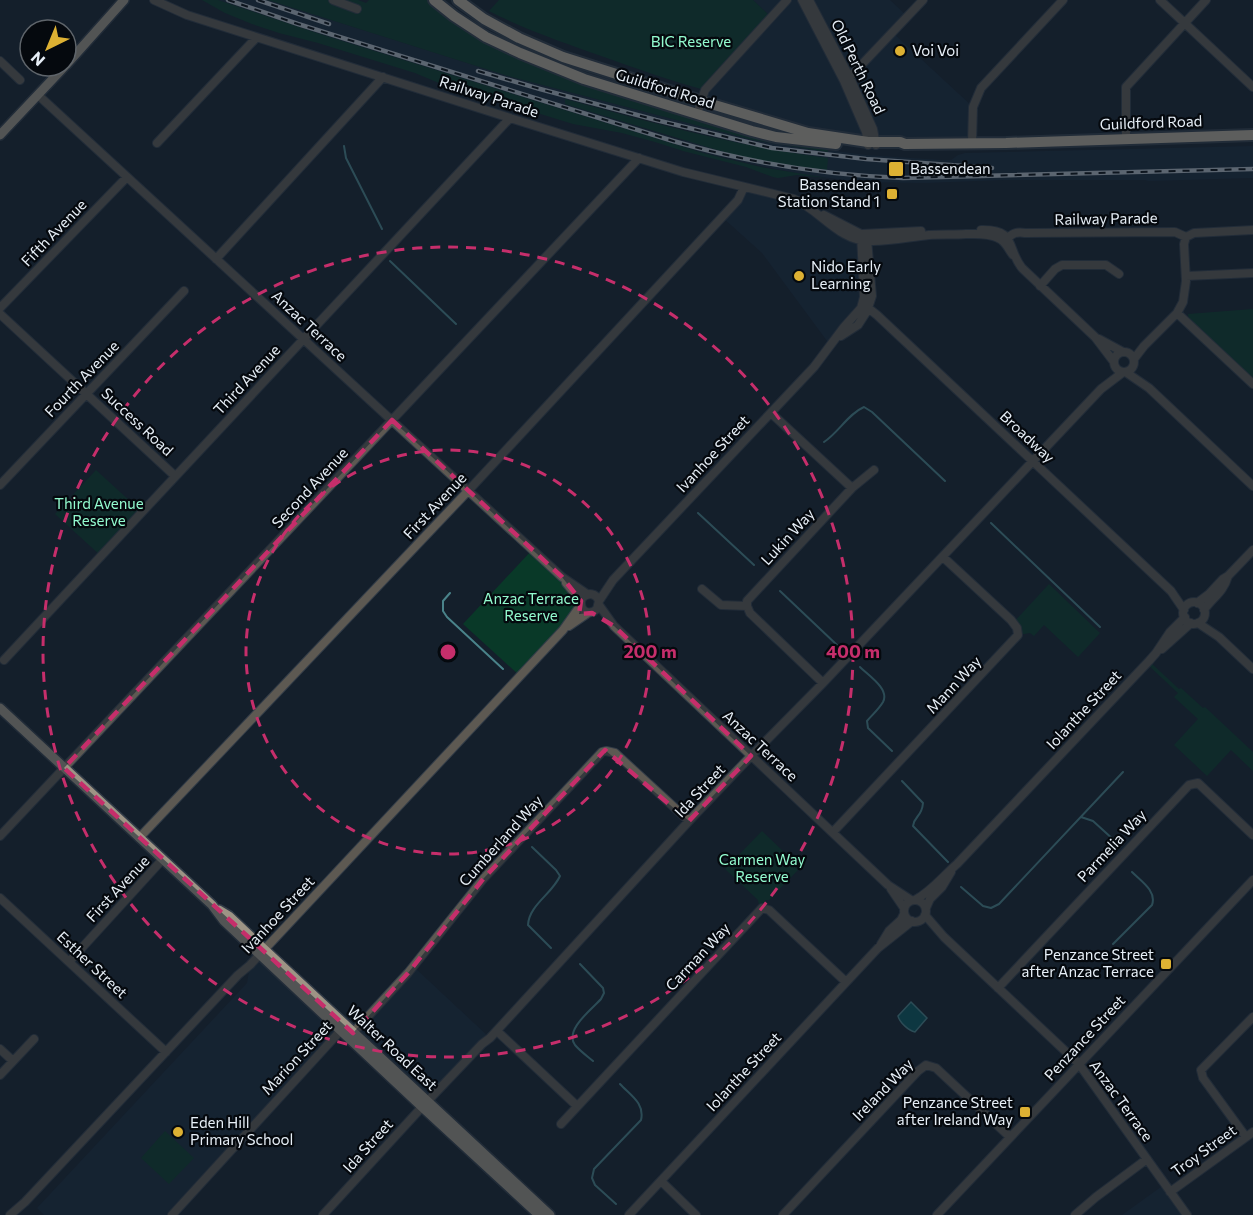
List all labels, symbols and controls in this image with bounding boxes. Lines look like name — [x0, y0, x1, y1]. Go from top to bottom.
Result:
street label: Old Perth Road — [828, 16, 890, 117]
north arrow — [18, 18, 78, 78]
park label: BIC Reserve — [651, 32, 731, 50]
place label: Voi Voi — [912, 41, 959, 59]
marker: Voi Voi — [893, 44, 907, 58]
text: N — [27, 48, 48, 70]
street label: Guildford Road — [614, 64, 717, 112]
street label: Railway Parade — [437, 72, 541, 121]
street label: Guildford Road — [1099, 111, 1203, 133]
place label: Bassendean — [910, 159, 991, 177]
marker: Bassendean — [887, 160, 905, 178]
place label: Bassendean Station Stand 1 — [778, 175, 880, 210]
marker: Bassendean Station Stand 1 — [885, 187, 899, 201]
street label: Fifth Avenue — [17, 195, 90, 269]
street label: Railway Parade — [1054, 208, 1158, 228]
place label: Nido Early Learning — [811, 257, 881, 292]
marker: Nido Early Learning — [792, 269, 806, 283]
street label: Anzac Terrace — [268, 286, 351, 365]
street label: Fourth Avenue — [40, 336, 122, 420]
street label: Third Avenue — [209, 340, 283, 418]
street label: Success Road — [98, 384, 177, 459]
street label: Broadway — [997, 406, 1059, 466]
street label: Ivanhoe Street — [672, 411, 753, 496]
street label: Second Avenue — [267, 443, 351, 531]
street label: First Avenue — [399, 468, 470, 542]
park label: Third Avenue Reserve — [54, 494, 144, 529]
street label: Lukin Way — [757, 504, 818, 568]
park label: Anzac Terrace Reserve — [483, 589, 579, 624]
text: 200 m — [623, 640, 677, 662]
text: 400 m — [826, 640, 880, 662]
centre of rings — [438, 642, 458, 662]
street label: Mann Way — [922, 652, 985, 717]
street label: Iolanthe Street — [1042, 666, 1124, 753]
street label: Anzac Terrace — [719, 706, 802, 785]
street label: Ida Street — [670, 760, 728, 821]
street label: Cumberland Way — [455, 791, 546, 890]
street label: Parmelia Way — [1073, 805, 1150, 885]
park label: Carmen Way Reserve — [719, 850, 805, 885]
street label: First Avenue — [82, 851, 153, 925]
street label: Ivanhoe Street — [237, 872, 318, 957]
street label: Carman Way — [661, 918, 733, 994]
street label: Esther Street — [54, 927, 132, 1001]
place label: Penzance Street after Anzac Terrace — [1021, 945, 1154, 980]
marker: Penzance Street after Anzac Terrace — [1159, 957, 1173, 971]
street label: Penzance Street — [1040, 991, 1128, 1084]
street label: Walter Road East — [344, 1001, 441, 1094]
street label: Marion Street — [257, 1017, 335, 1098]
street label: Iolanthe Street — [702, 1028, 784, 1115]
street label: Ireland Way — [848, 1054, 917, 1124]
street label: Anzac Terrace — [1086, 1056, 1157, 1145]
place label: Penzance Street after Ireland Way — [897, 1093, 1013, 1128]
marker: Penzance Street after Ireland Way — [1018, 1105, 1032, 1119]
place label: Eden Hill Primary School — [190, 1113, 293, 1148]
street label: Ida Street — [338, 1115, 396, 1176]
street label: Troy Street — [1167, 1121, 1239, 1180]
marker: Eden Hill Primary School — [171, 1125, 185, 1139]

